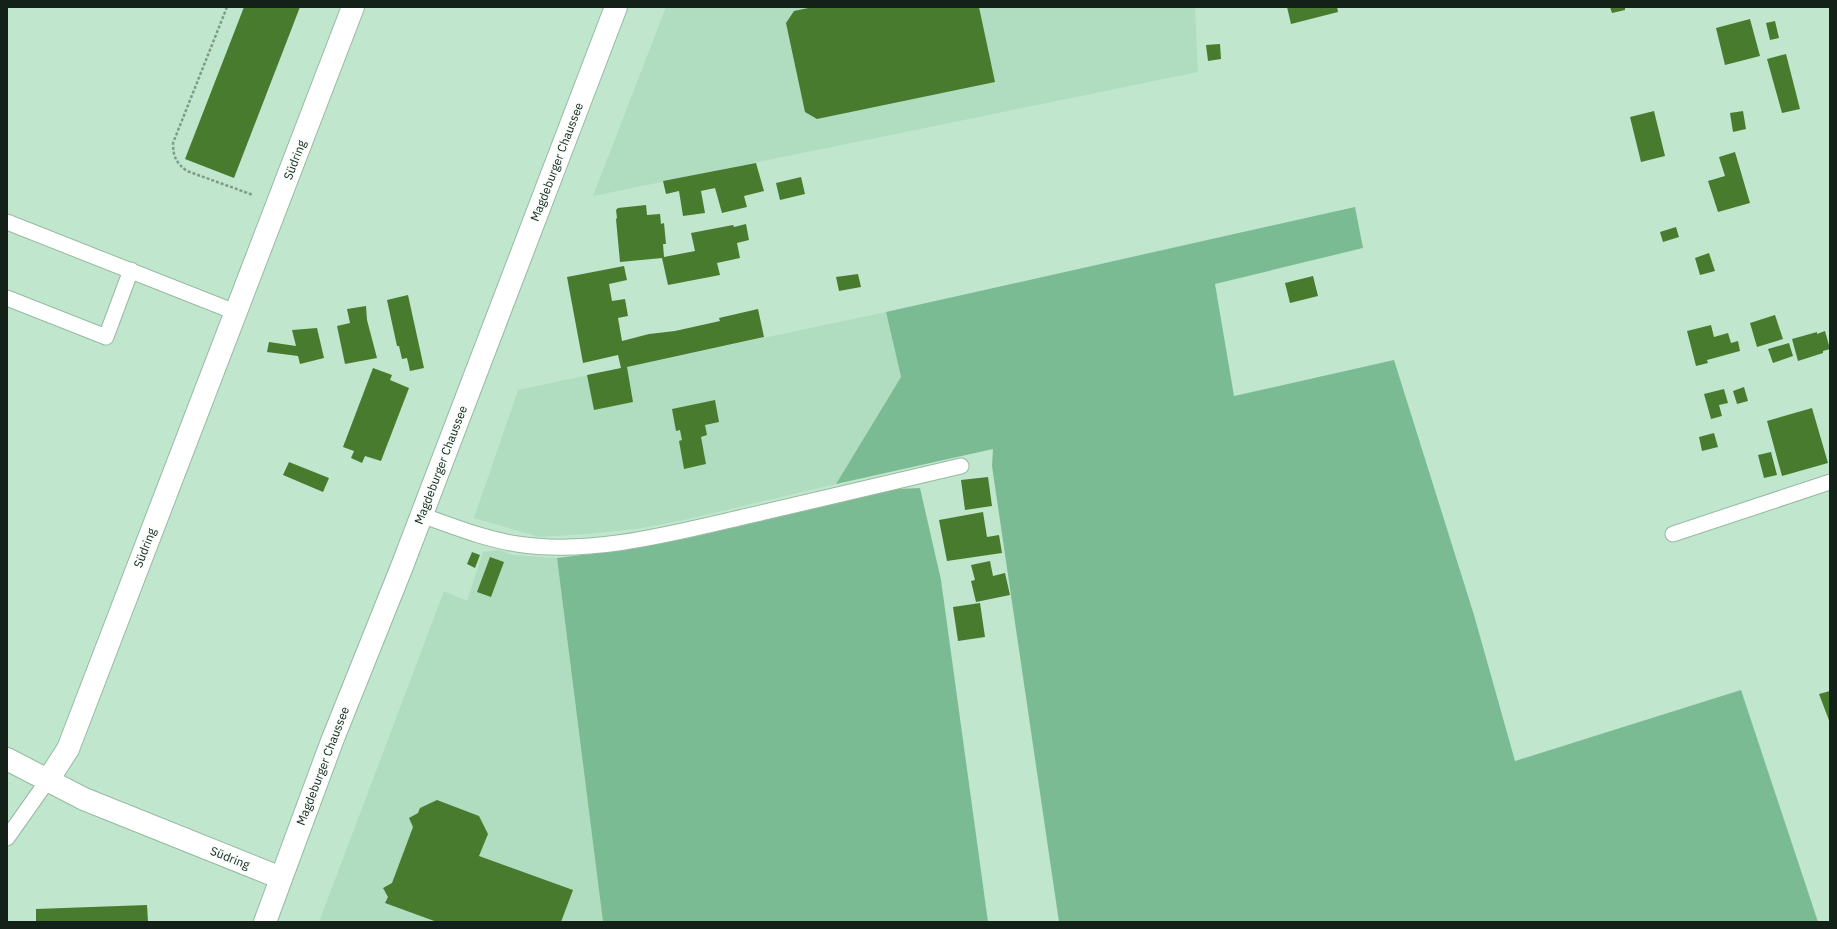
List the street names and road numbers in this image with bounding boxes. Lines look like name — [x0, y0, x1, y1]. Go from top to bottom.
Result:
street label: Magdeburger Chaussee — [527, 100, 586, 223]
street label: Südring — [280, 137, 309, 182]
street label: Magdeburger Chaussee — [411, 403, 470, 526]
street label: Südring — [130, 525, 159, 570]
street label: Magdeburger Chaussee — [293, 704, 352, 827]
street label: Südring — [208, 843, 253, 872]

